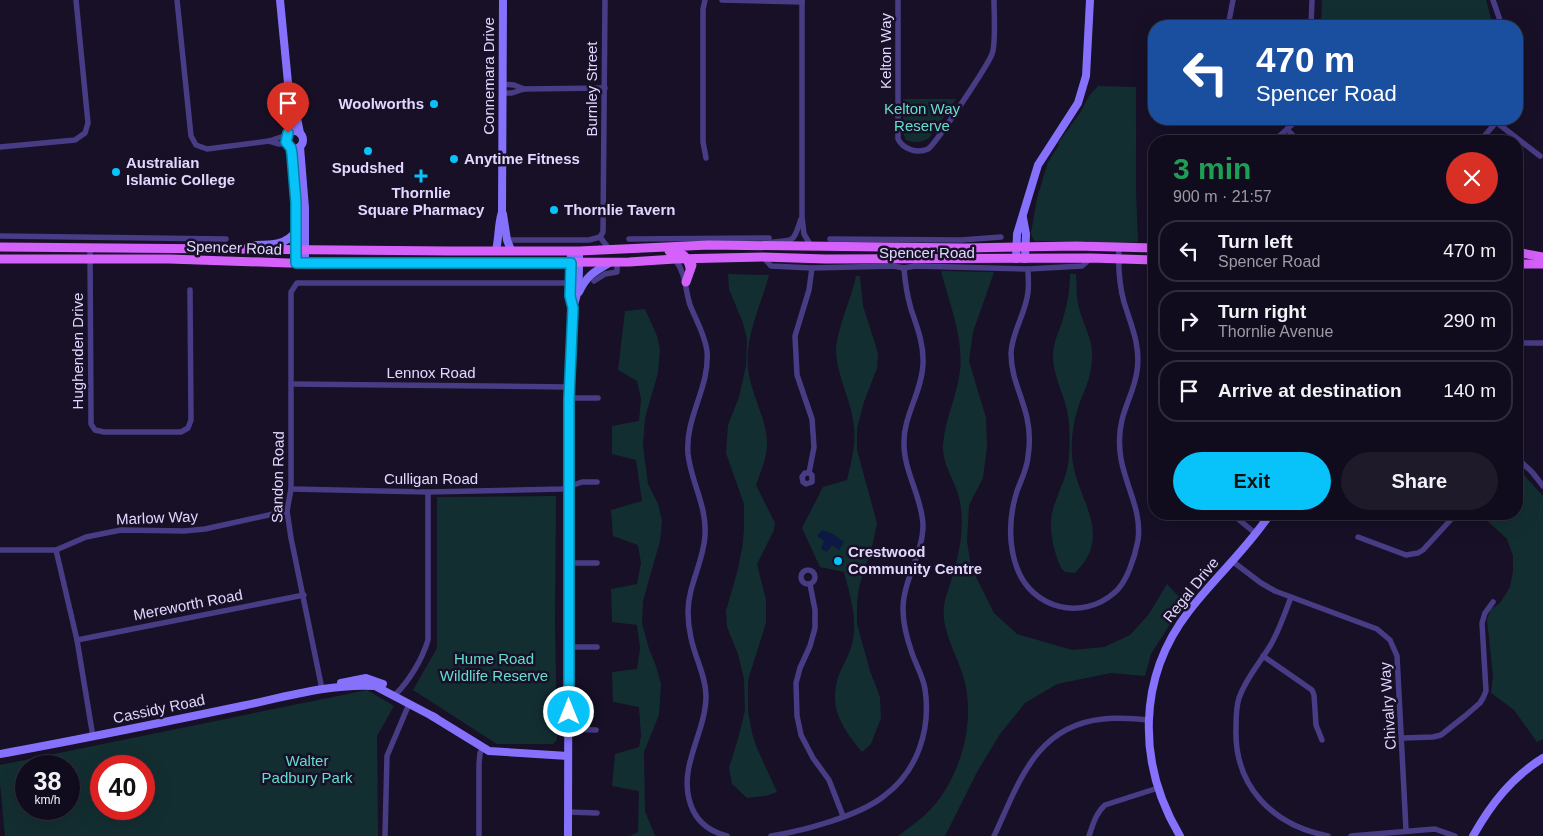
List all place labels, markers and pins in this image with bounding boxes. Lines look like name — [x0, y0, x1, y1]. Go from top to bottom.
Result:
pin — [267, 82, 309, 133]
place label: Woolworths — [338, 95, 424, 112]
marker: Woolworths — [428, 98, 440, 110]
marker: Spudshed — [362, 145, 374, 157]
place label: Anytime Fitness — [464, 150, 580, 167]
marker: Anytime Fitness — [448, 153, 460, 165]
place label: Australian Islamic College — [126, 154, 235, 188]
place label: Spudshed — [332, 159, 404, 176]
marker: Australian Islamic College — [110, 166, 122, 178]
marker: Thornlie Square Pharmacy — [415, 170, 427, 182]
place label: Thornlie Square Pharmacy — [358, 184, 485, 218]
place label: Thornlie Tavern — [564, 201, 675, 218]
marker: Thornlie Tavern — [548, 204, 560, 216]
place label: Crestwood Community Centre — [848, 543, 982, 577]
marker: Crestwood Community Centre — [832, 555, 844, 567]

